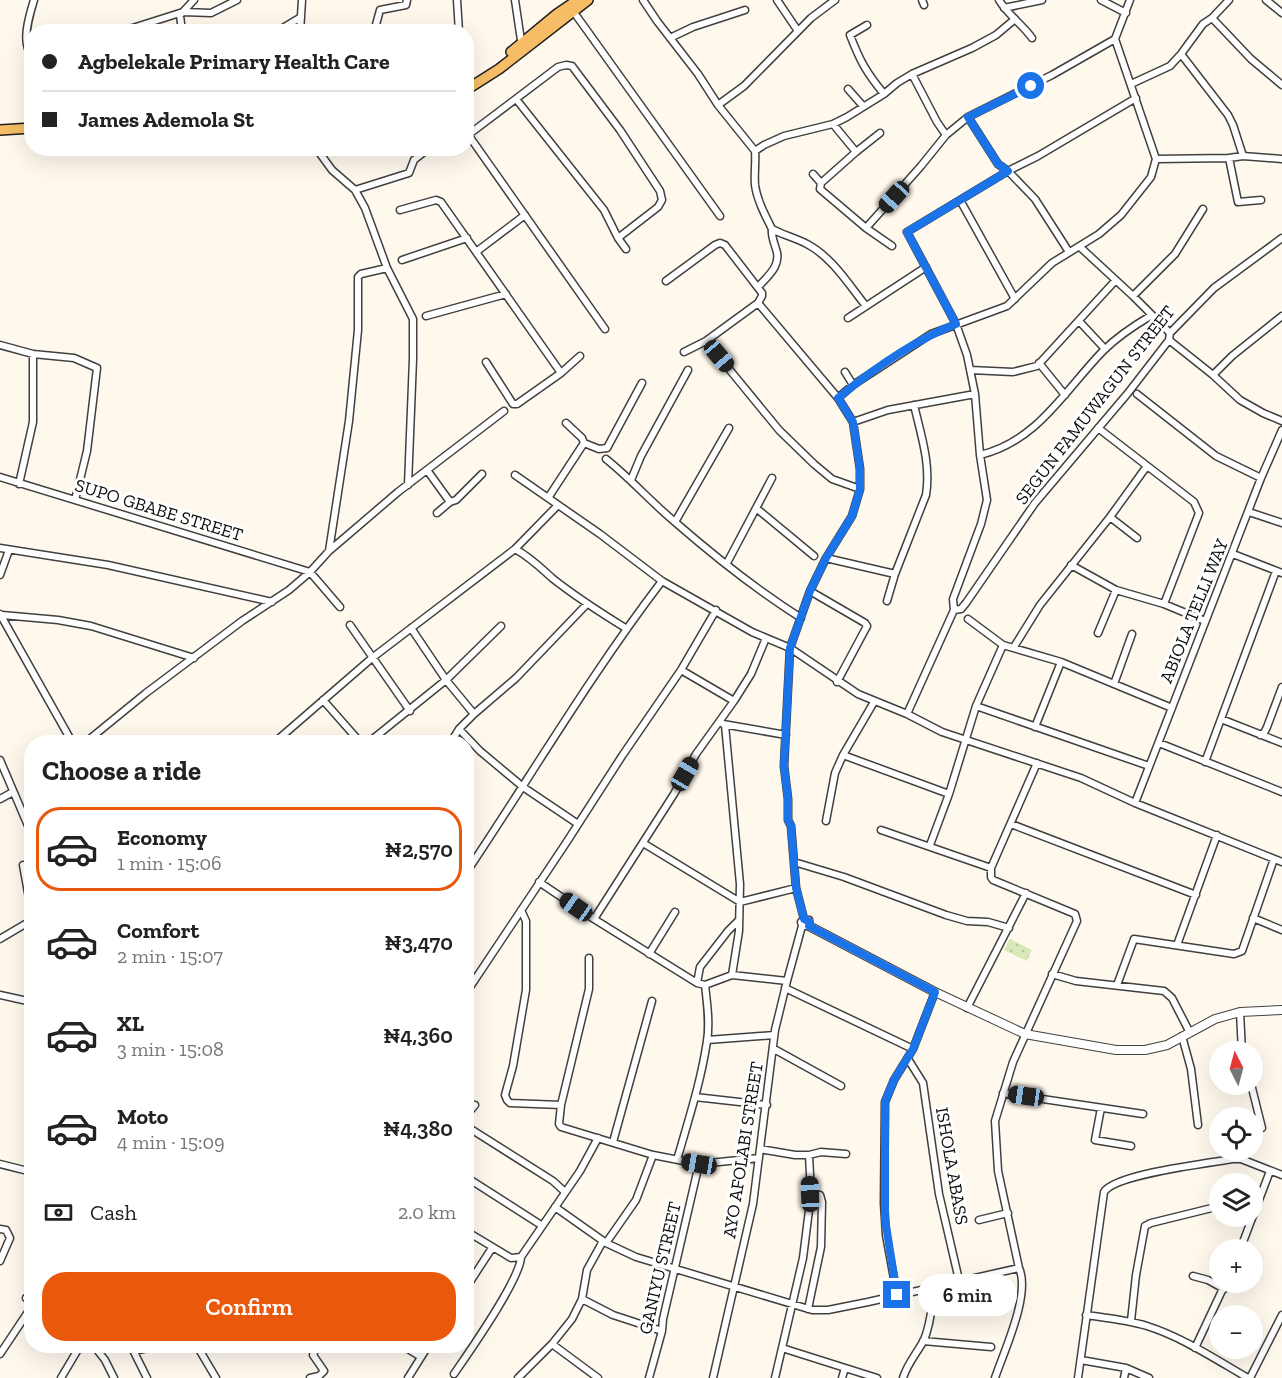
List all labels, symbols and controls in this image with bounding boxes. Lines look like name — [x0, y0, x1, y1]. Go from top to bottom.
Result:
text: Agbelekale Primary Health Care — [78, 48, 390, 75]
route start — [1017, 72, 1044, 99]
text: James Ademola St — [78, 106, 254, 133]
car — [875, 178, 913, 216]
street label: SEGUN FAMUWAGUN STREET — [1010, 301, 1180, 509]
car — [701, 336, 737, 376]
street label: SUPO GBABE STREET — [72, 474, 246, 546]
street label: ABIOLA TELLI WAY — [1155, 536, 1233, 686]
car — [668, 754, 702, 794]
text: Choose a ride — [42, 755, 201, 787]
icon: car — [45, 822, 99, 876]
text: Economy — [117, 824, 207, 851]
text: ₦2,570 — [385, 836, 453, 863]
text: 1 min · 15:06 — [117, 851, 222, 875]
car — [556, 889, 596, 925]
icon: car — [45, 915, 99, 969]
text: Comfort — [117, 917, 199, 944]
text: ₦3,470 — [385, 929, 453, 956]
text: 2 min · 15:07 — [117, 944, 223, 968]
icon: car — [45, 1008, 99, 1062]
text: XL — [117, 1010, 144, 1037]
text: ₦4,360 — [383, 1022, 453, 1049]
text: 3 min · 15:08 — [117, 1037, 224, 1061]
north arrow — [1209, 1041, 1263, 1095]
map controls — [1209, 1041, 1263, 1359]
street label: AYO AFOLABI STREET — [718, 1060, 768, 1240]
car — [1007, 1085, 1045, 1107]
icon: car — [45, 1101, 99, 1155]
text: Moto — [117, 1103, 168, 1130]
street label: ISHOLA ABASS — [931, 1105, 973, 1227]
button: locate — [1209, 1107, 1263, 1161]
text: ₦4,380 — [383, 1115, 453, 1142]
text: 4 min · 15:09 — [117, 1130, 225, 1154]
car — [680, 1152, 718, 1176]
button: layers — [1209, 1173, 1263, 1227]
car — [800, 1176, 820, 1212]
icon: cash — [42, 1196, 75, 1229]
text: Cash — [90, 1199, 137, 1226]
text: 2.0 km — [398, 1200, 456, 1224]
street label: GANIYU STREET — [634, 1200, 686, 1336]
button: + — [1209, 1239, 1263, 1293]
button: Confirm — [42, 1272, 456, 1341]
callout: 6 min — [918, 1274, 1017, 1316]
route end — [883, 1281, 910, 1308]
text: 6 min — [943, 1283, 992, 1307]
button: − — [1209, 1305, 1263, 1359]

